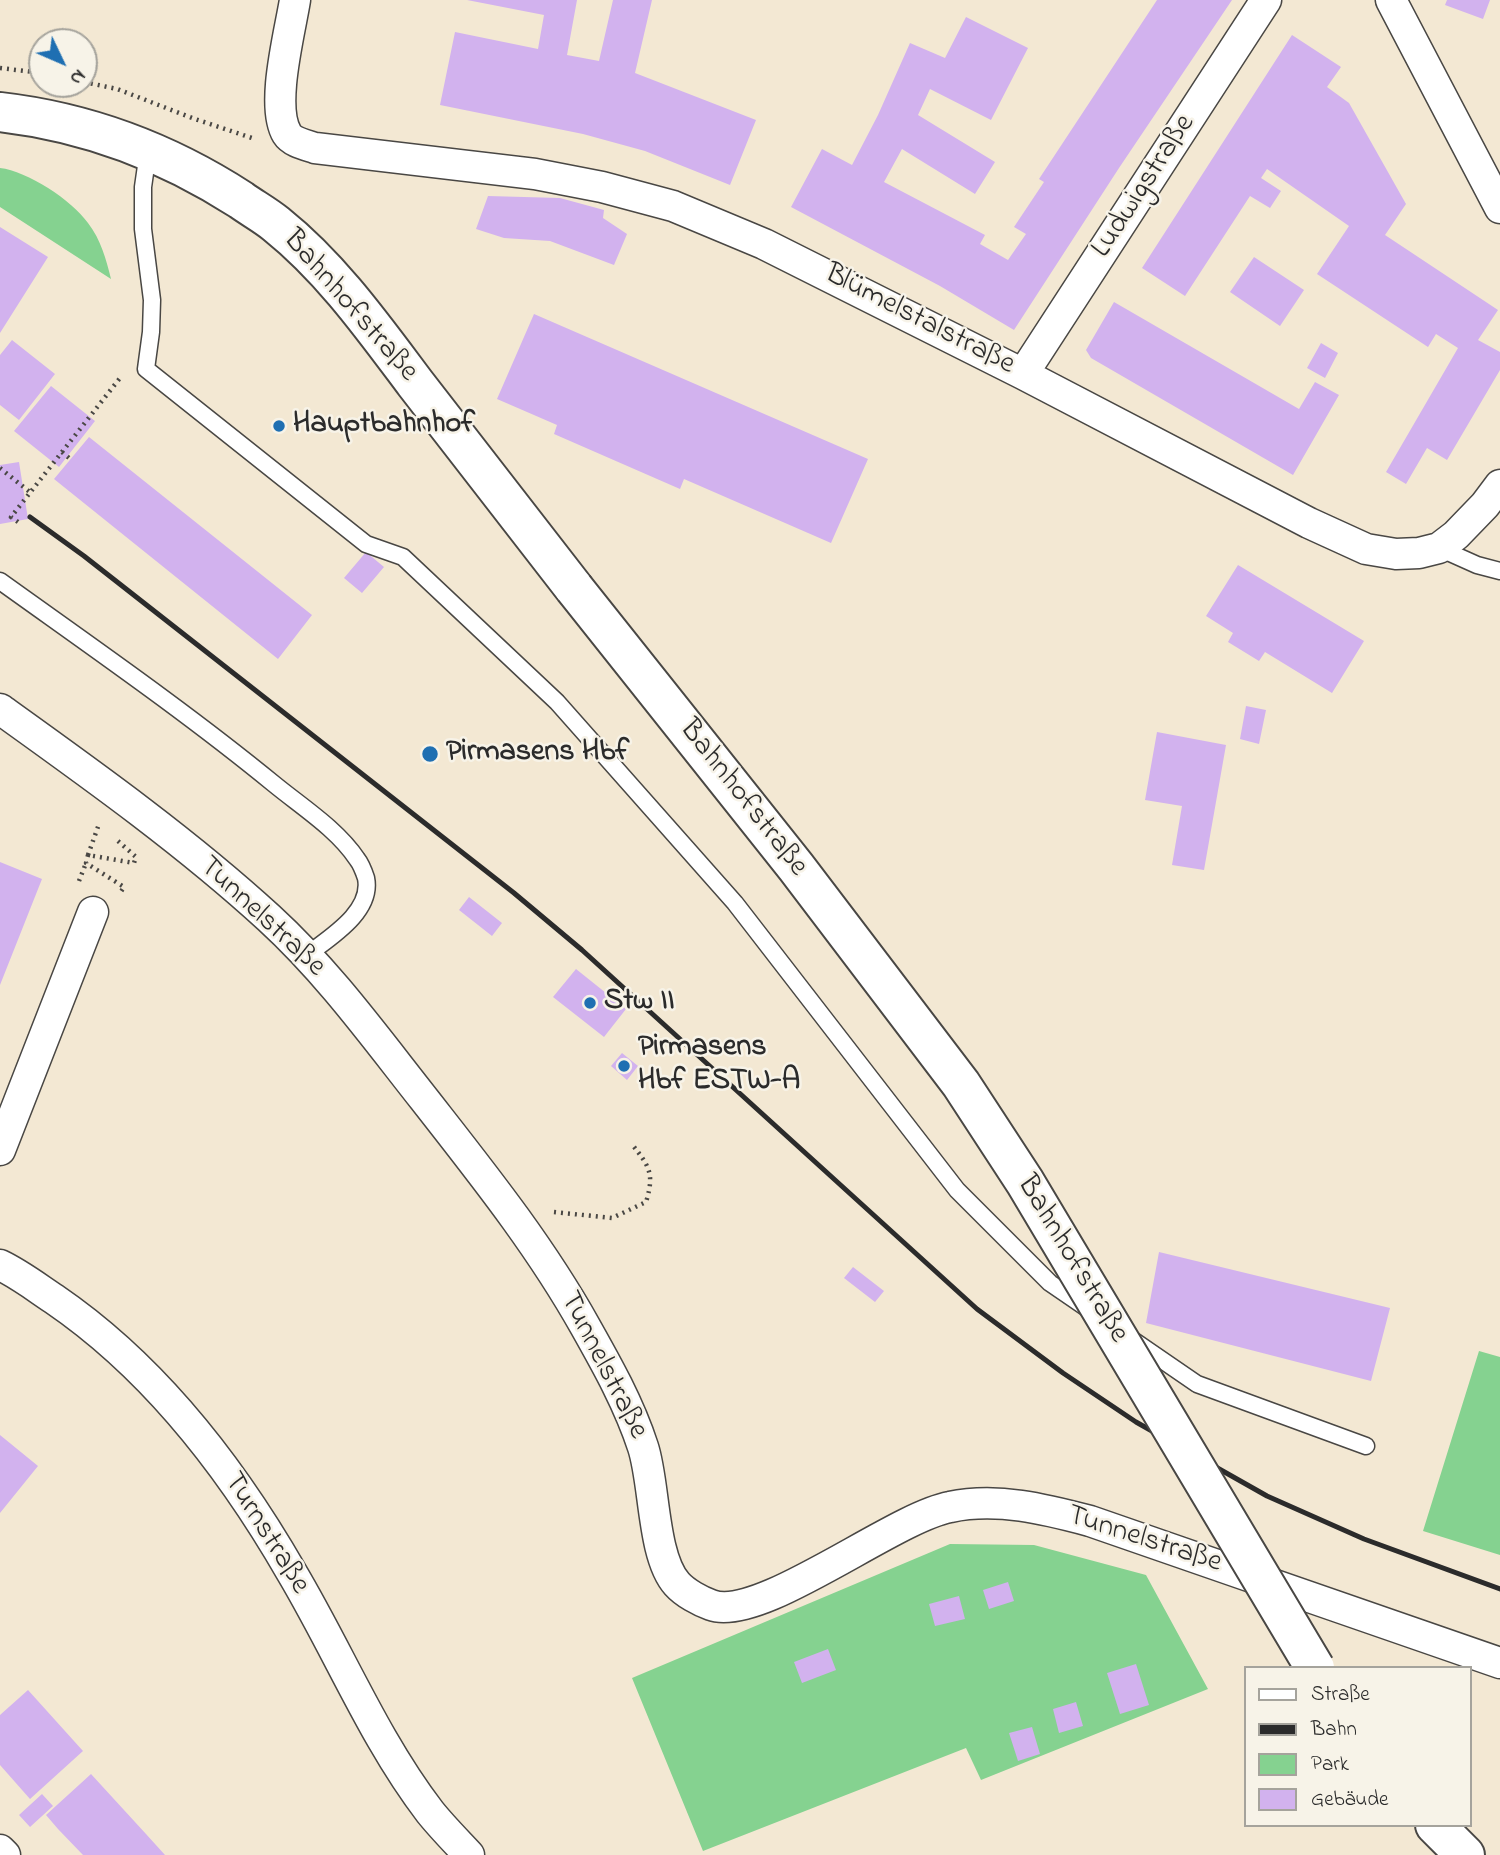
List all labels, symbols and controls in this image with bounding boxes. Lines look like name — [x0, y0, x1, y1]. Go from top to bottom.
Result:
north arrow — [28, 28, 98, 98]
text: N — [63, 63, 91, 91]
street label: Ludwigstraße — [1085, 109, 1205, 265]
street label: Bahnhofstraße — [273, 224, 425, 390]
street label: Blümelstalstraße — [818, 258, 1020, 384]
place label: Hauptbahnhof — [293, 408, 475, 444]
marker: Hauptbahnhof — [271, 418, 287, 434]
street label: Bahnhofstraße — [670, 713, 814, 885]
place label: Pirmasens Hbf — [446, 736, 629, 772]
marker: Pirmasens Hbf — [420, 744, 440, 764]
street label: Tunnelstraße — [190, 850, 332, 986]
place label: Stw II — [604, 985, 675, 1021]
marker: Stw II — [582, 995, 598, 1011]
place label: Pirmasens Hbf ESTW-A — [638, 1031, 800, 1102]
marker: Pirmasens Hbf ESTW-A — [616, 1058, 632, 1074]
street label: Bahnhofstraße — [1007, 1170, 1135, 1350]
street label: Tunnelstraße — [550, 1286, 654, 1446]
street label: Turnstraße — [214, 1467, 316, 1601]
street label: Tunnelstraße — [1062, 1499, 1226, 1583]
legend — [1244, 1666, 1472, 1827]
text: Straße — [1311, 1680, 1370, 1710]
text: Bahn — [1311, 1715, 1357, 1745]
text: Park — [1311, 1750, 1349, 1780]
text: Gebäude — [1311, 1785, 1388, 1815]

